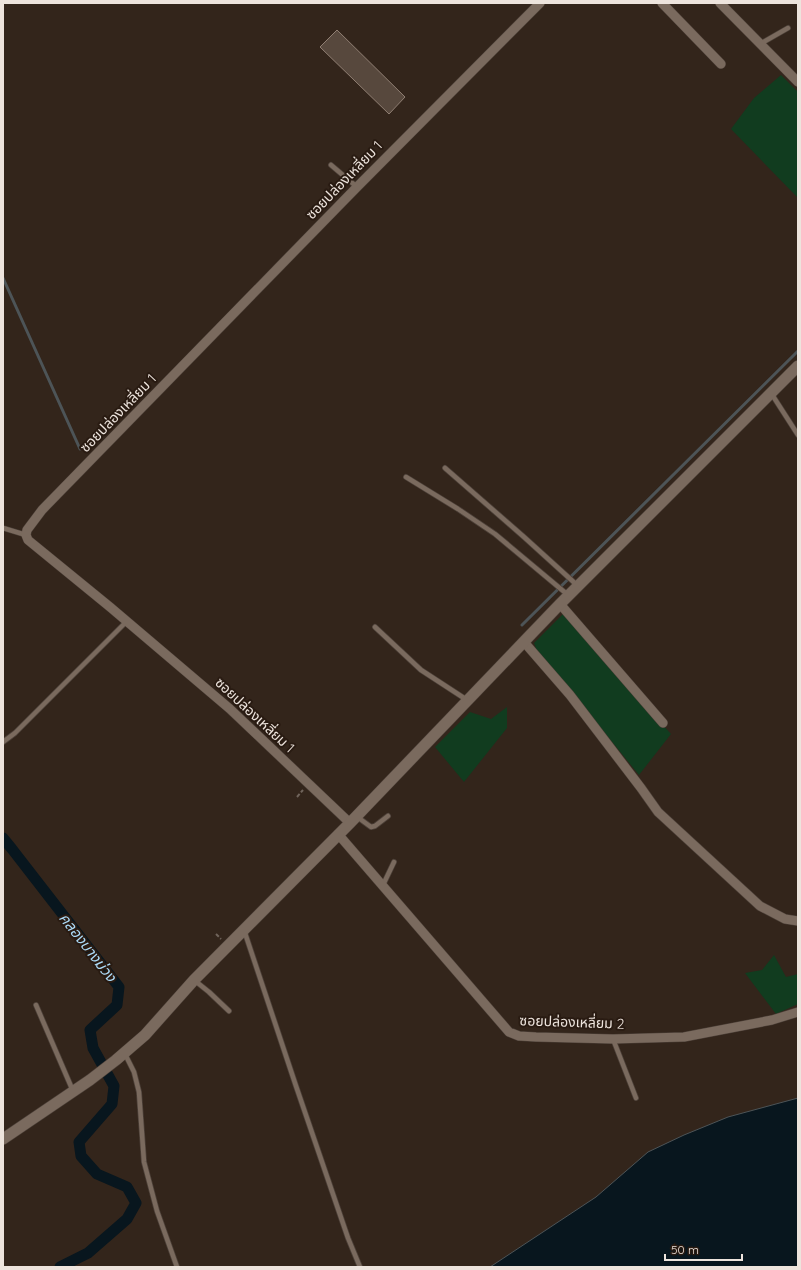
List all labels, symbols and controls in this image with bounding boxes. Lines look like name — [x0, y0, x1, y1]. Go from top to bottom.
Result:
street label: ซอยปล่องเหลี่ยม 1 — [301, 136, 386, 223]
street label: ซอยปล่องเหลี่ยม 1 — [75, 369, 160, 456]
street label: ซอยปล่องเหลี่ยม 1 — [211, 673, 299, 757]
water label: คลองบางม่วง — [55, 909, 121, 986]
street label: ซอยปล่องเหลี่ยม 2 — [519, 1010, 625, 1033]
scale bar — [665, 1236, 742, 1262]
text: 50 m — [671, 1242, 699, 1257]

